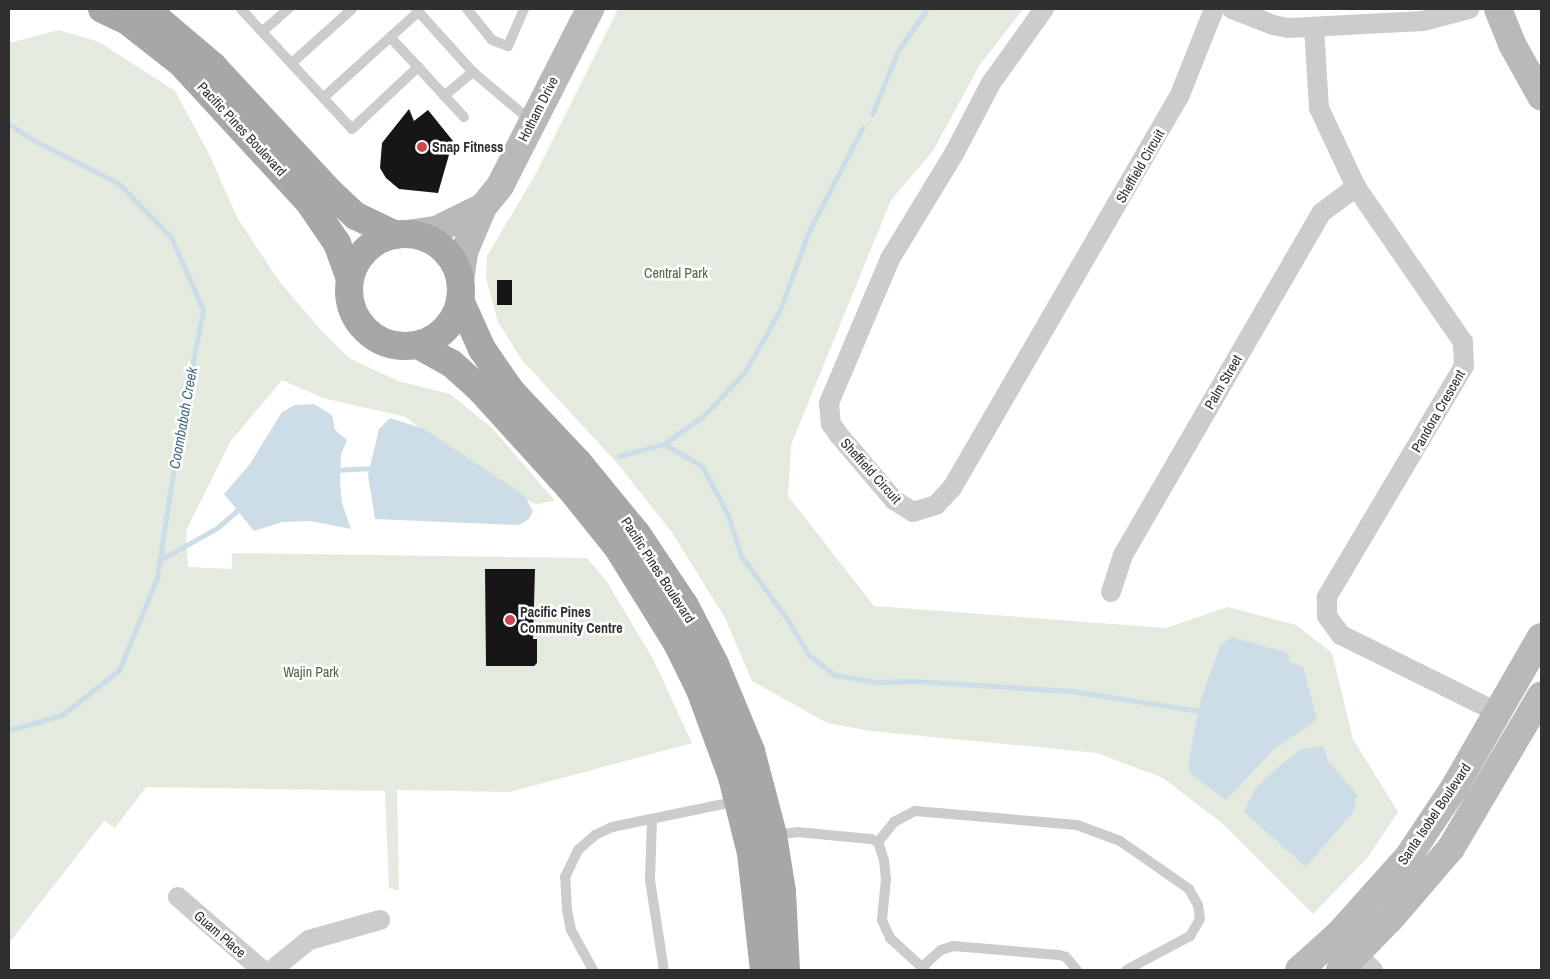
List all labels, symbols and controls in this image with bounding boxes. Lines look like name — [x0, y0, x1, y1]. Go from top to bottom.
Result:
street label: Hotham Drive — [514, 74, 562, 144]
street label: Pacific Pines Boulevard — [194, 78, 290, 180]
street label: Sheffield Circuit — [1112, 126, 1168, 206]
place label: Snap Fitness — [432, 139, 503, 155]
marker: Snap Fitness — [416, 141, 428, 153]
park label: Central Park — [644, 265, 708, 281]
street label: Palm Street — [1201, 352, 1245, 412]
water label: Coombabah Creek — [165, 366, 201, 470]
street label: Pandora Crescent — [1408, 367, 1468, 455]
street label: Sheffield Circuit — [837, 435, 905, 507]
street label: Pacific Pines Boulevard — [618, 514, 698, 626]
place label: Pacific Pines Community Centre — [520, 604, 623, 636]
marker: Pacific Pines Community Centre — [504, 614, 516, 626]
park label: Wajin Park — [283, 664, 339, 680]
street label: Santa Isobel Boulevard — [1394, 760, 1474, 868]
street label: Guam Place — [191, 907, 249, 961]

